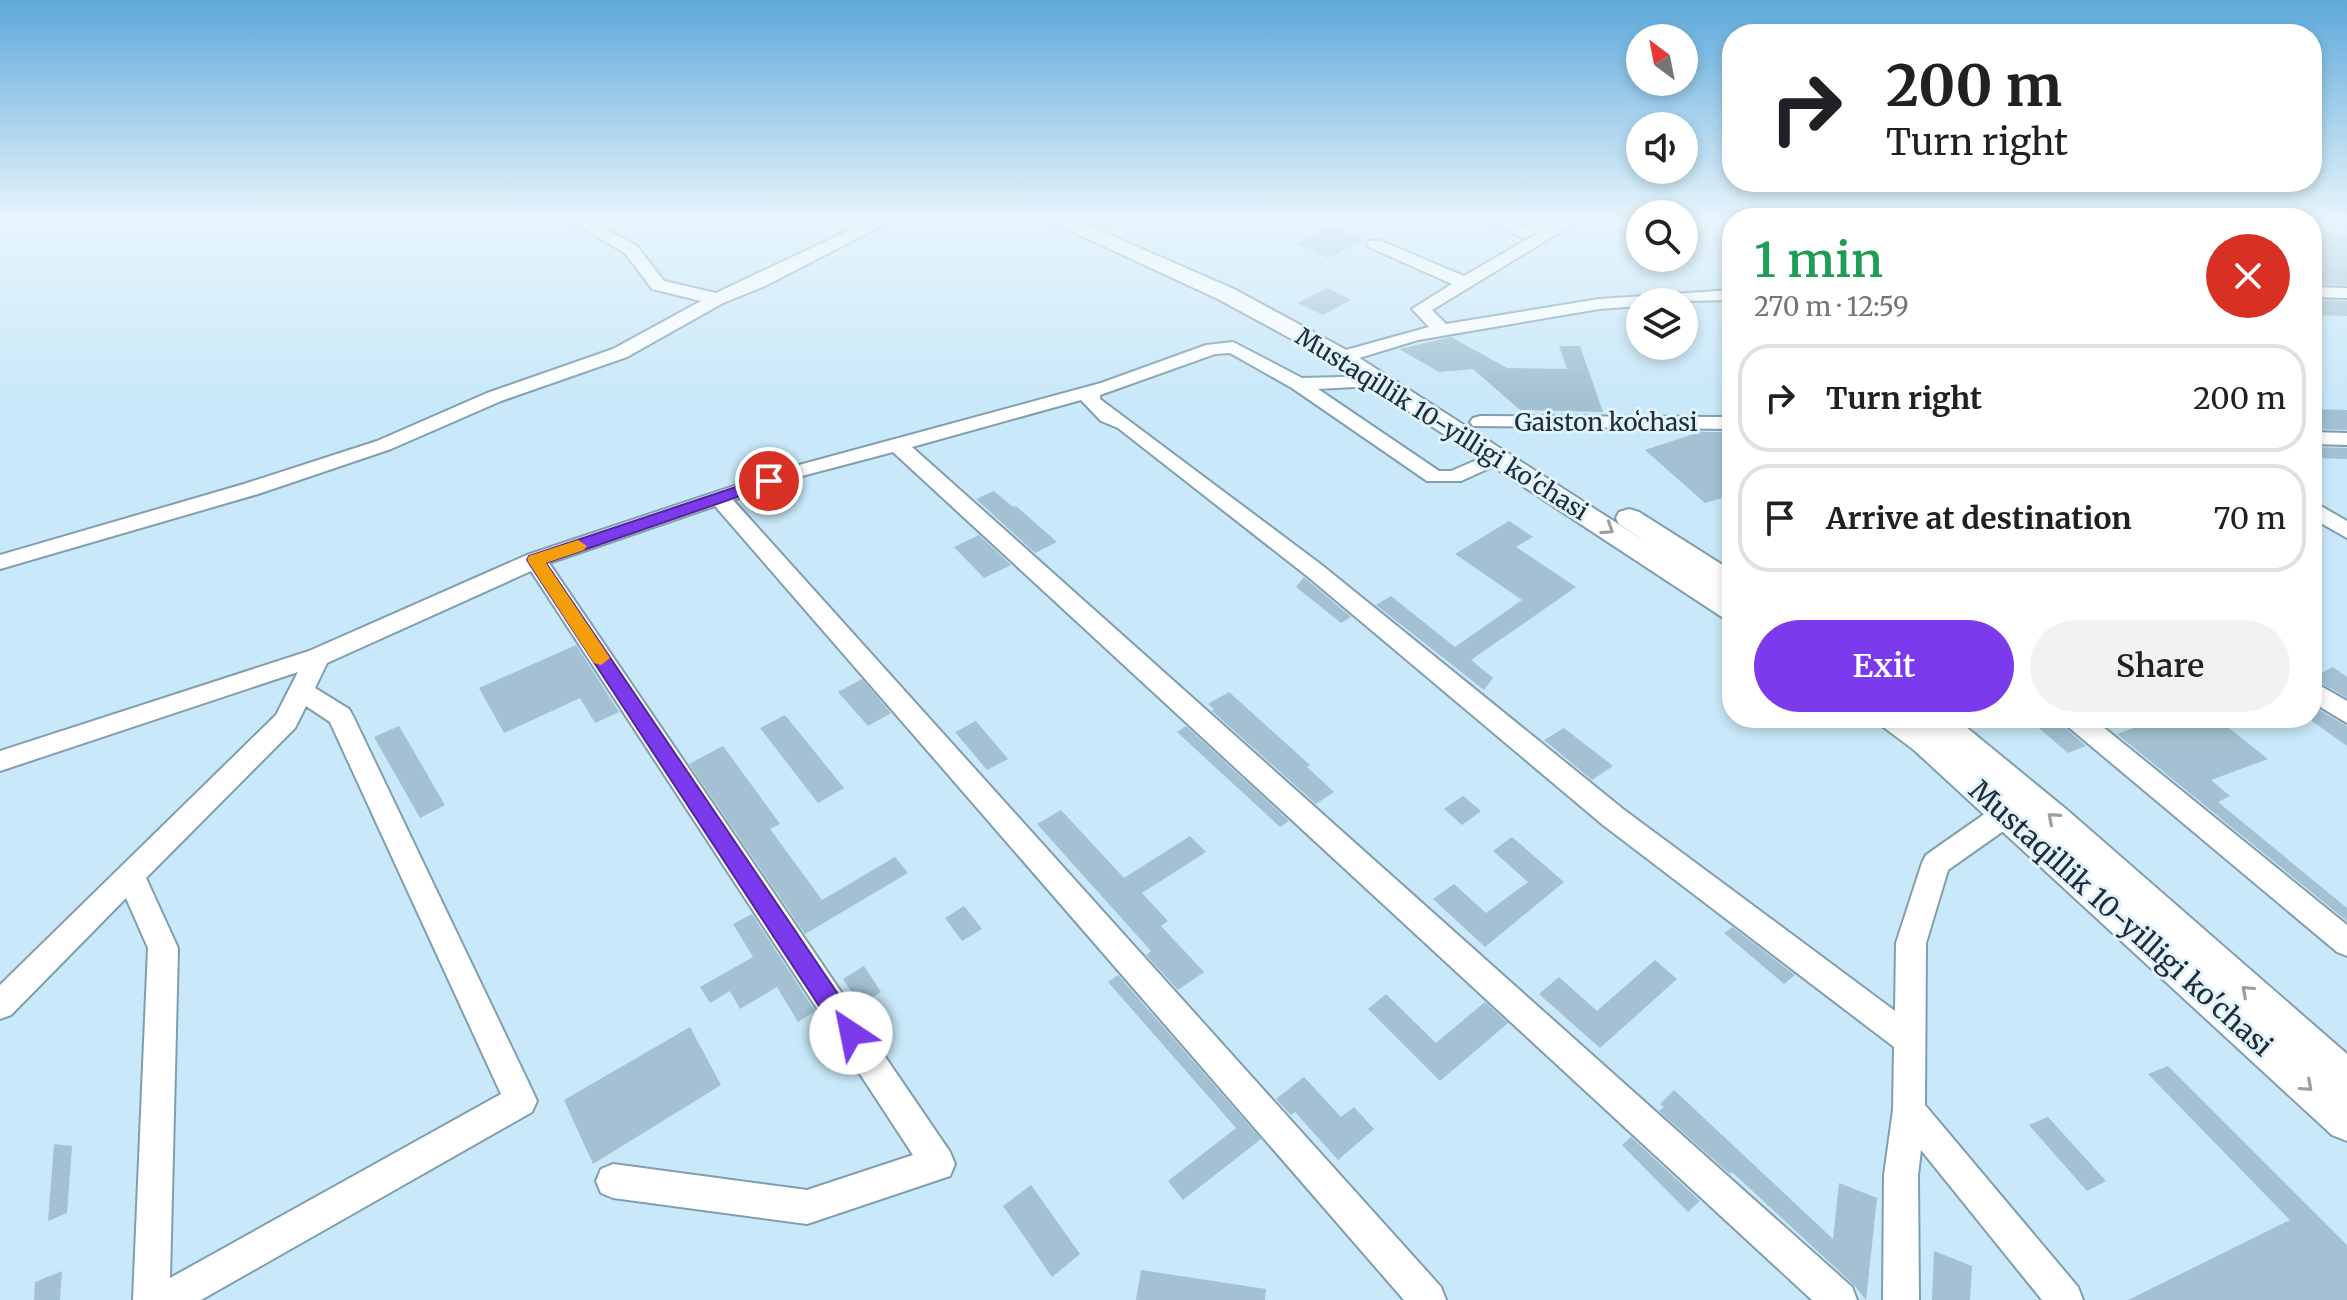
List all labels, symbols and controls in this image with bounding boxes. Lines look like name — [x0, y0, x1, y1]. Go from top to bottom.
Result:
north arrow — [1626, 24, 1698, 96]
map controls — [1626, 24, 1698, 360]
text: 200 m — [1886, 51, 2062, 121]
icon: right — [1754, 56, 1858, 160]
button: sound — [1626, 112, 1698, 184]
text: Turn right — [1886, 120, 2068, 165]
button: search — [1626, 200, 1698, 272]
text: 1 min — [1754, 230, 1883, 290]
button: close — [2206, 234, 2290, 318]
button: layers — [1626, 288, 1698, 360]
text: 270 m · 12:59 — [1754, 290, 1909, 323]
street label: Mustaqillik 10-yilligi ko'chasi — [1290, 321, 1594, 527]
icon: right — [1758, 376, 1802, 420]
text: Turn right — [1826, 379, 1982, 417]
text: 200 m — [2193, 379, 2286, 417]
street label: Gaiston koʻchasi — [1515, 407, 1698, 438]
pin — [735, 447, 803, 515]
icon: arrive — [747, 459, 791, 503]
icon: arrive — [1758, 496, 1802, 540]
text: Arrive at destination — [1826, 499, 2132, 537]
text: 70 m — [2213, 499, 2286, 537]
one-way arrow — [1599, 520, 1614, 535]
button: Exit — [1754, 620, 2014, 712]
button: Share — [2030, 620, 2290, 712]
street label: Mustaqillik 10-yilligi ko'chasi — [1962, 772, 2280, 1064]
one-way arrow — [2048, 813, 2063, 828]
one-way arrow — [2242, 986, 2257, 1001]
position arrow — [809, 991, 893, 1075]
one-way arrow — [2298, 1076, 2313, 1090]

